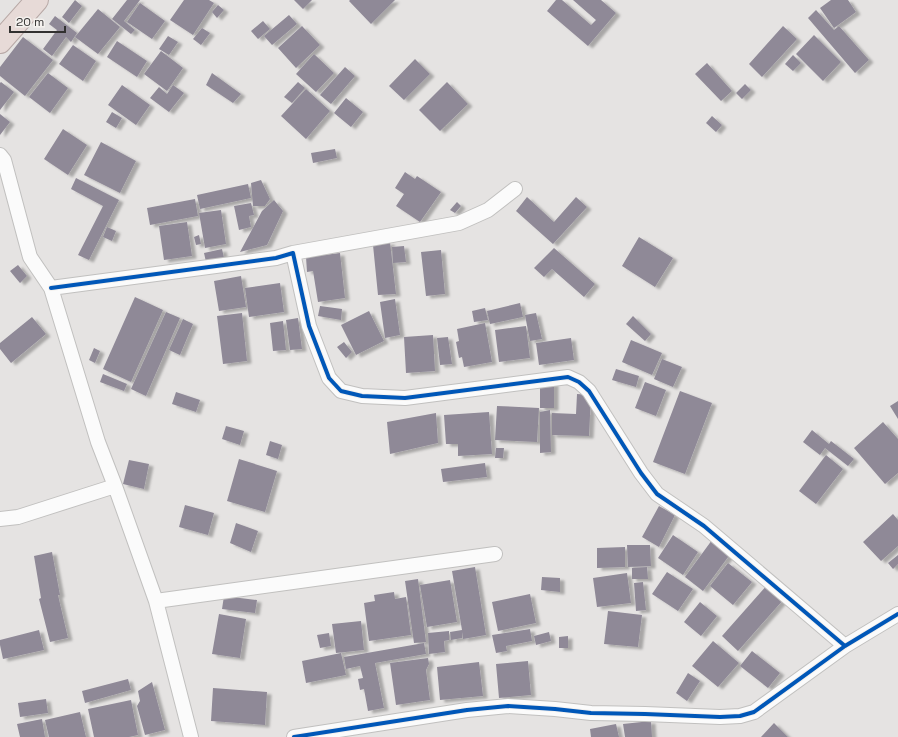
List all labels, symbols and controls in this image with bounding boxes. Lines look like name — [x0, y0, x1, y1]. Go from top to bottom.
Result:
scale bar — [10, 8, 65, 34]
text: 20 m — [16, 14, 44, 30]

